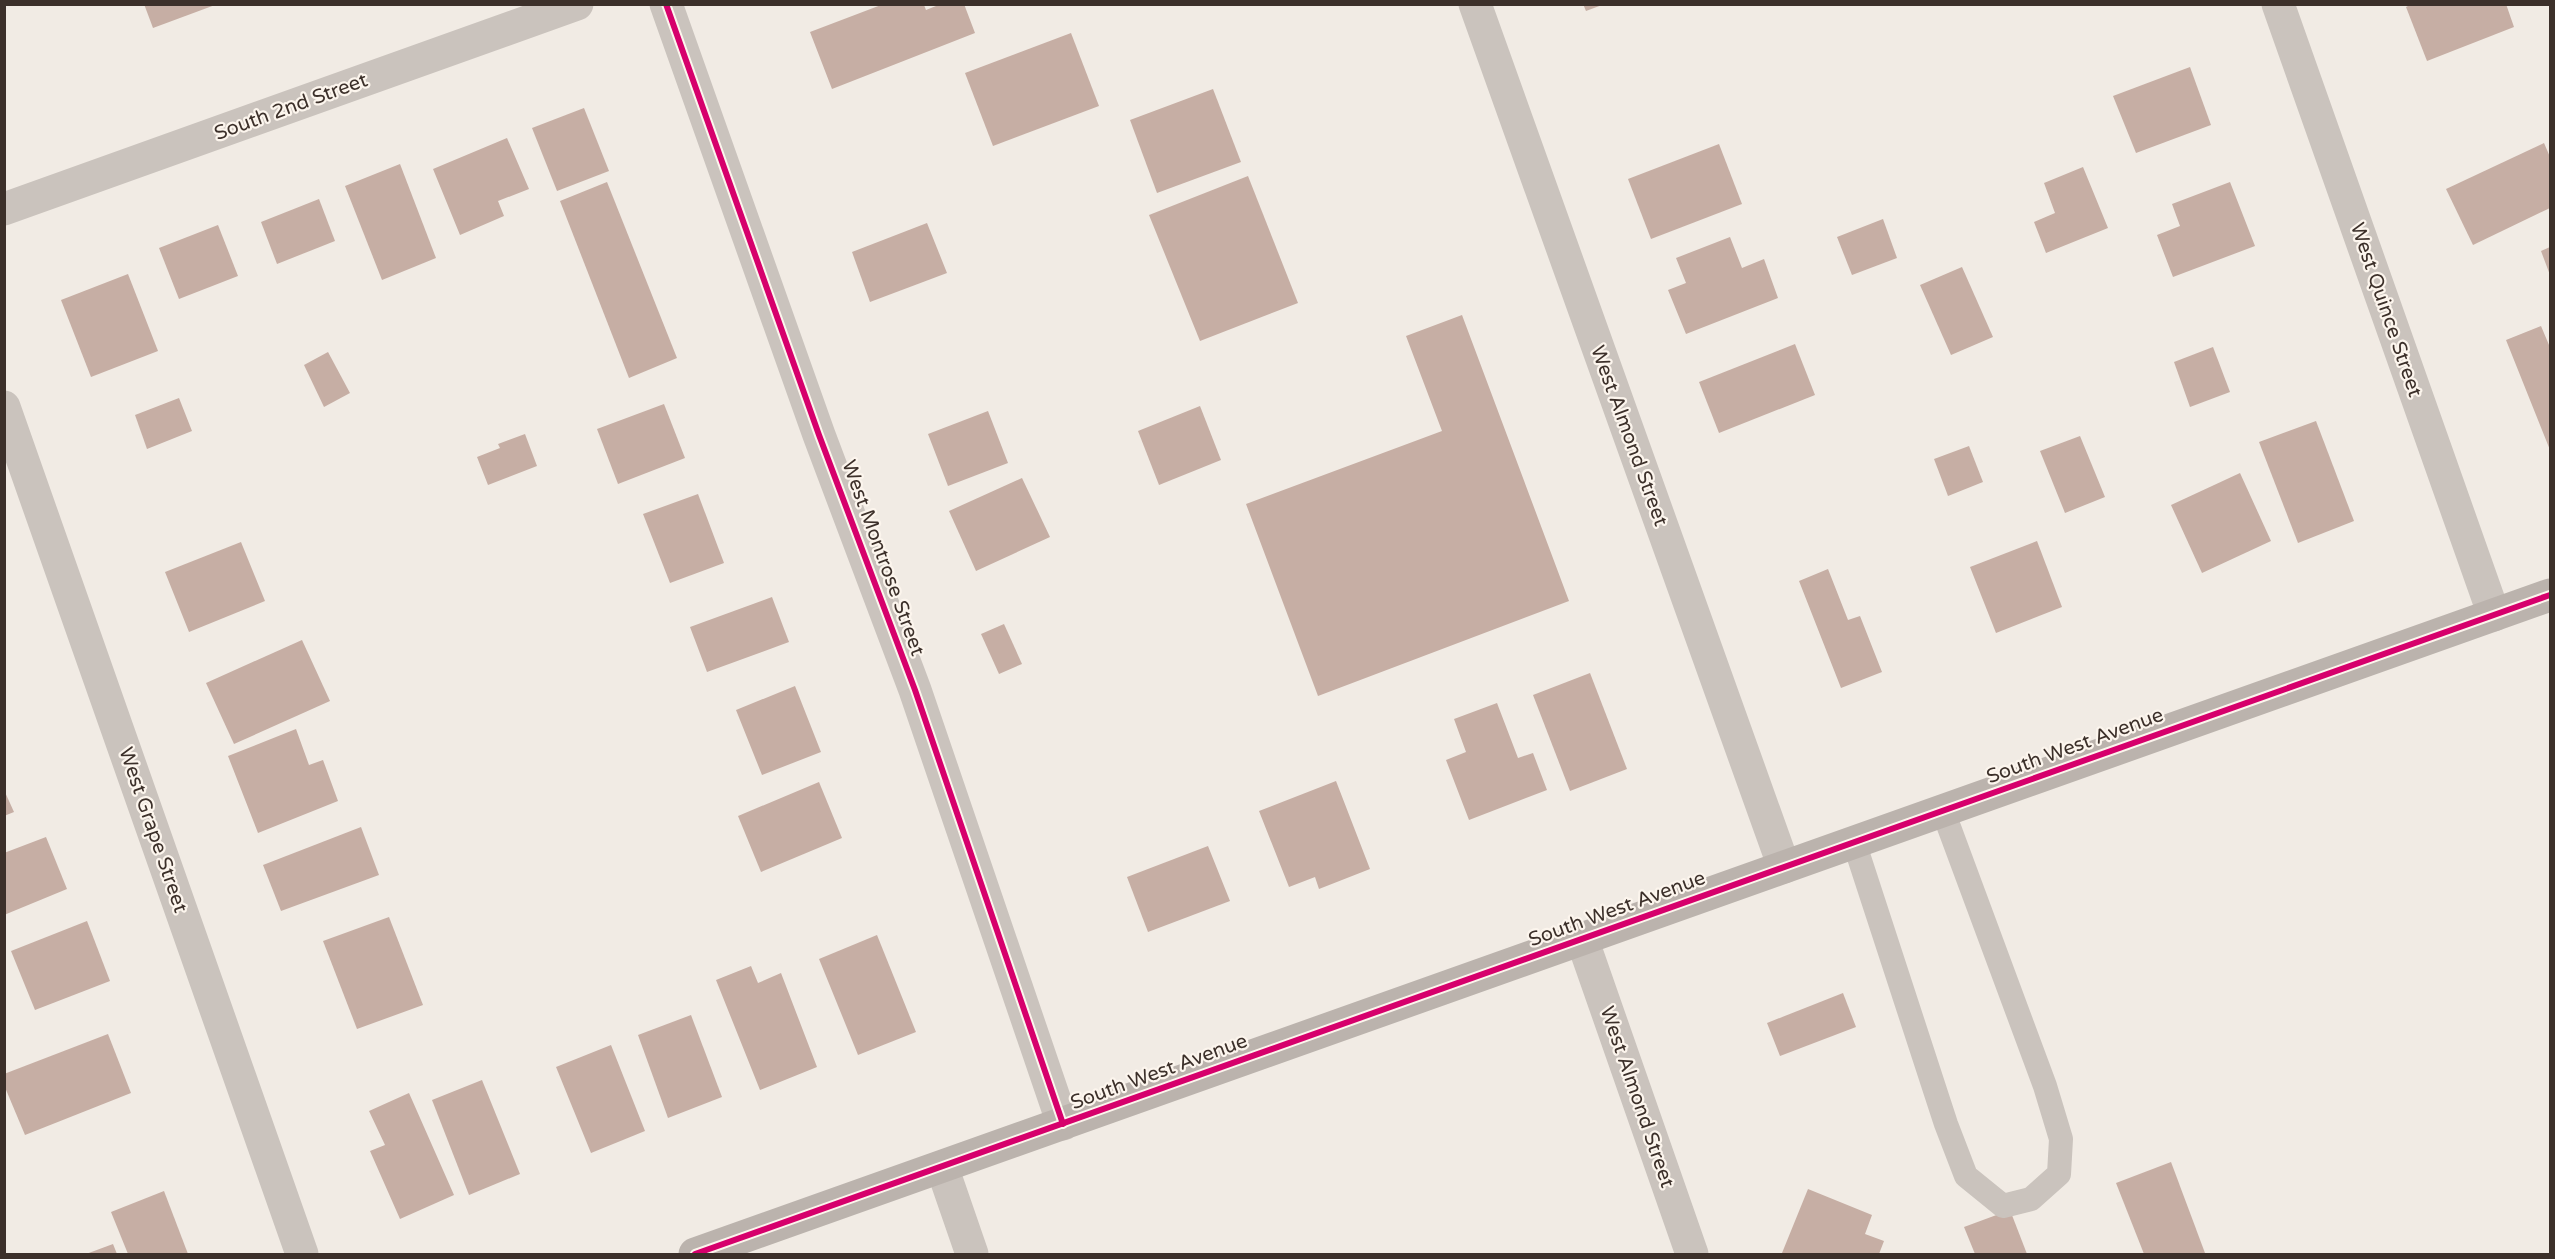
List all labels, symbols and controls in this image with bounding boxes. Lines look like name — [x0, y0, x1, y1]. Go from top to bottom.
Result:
street label: South 2nd Street — [211, 68, 371, 146]
street label: West Quince Street — [2345, 220, 2427, 401]
street label: West Almond Street — [1585, 342, 1673, 530]
street label: West Montrose Street — [836, 457, 930, 659]
street label: South West Avenue — [1983, 703, 2167, 789]
street label: West Grape Street — [113, 744, 193, 916]
street label: South West Avenue — [1525, 866, 1709, 952]
street label: West Almond Street — [1595, 1003, 1679, 1191]
street label: South West Avenue — [1067, 1029, 1251, 1115]

